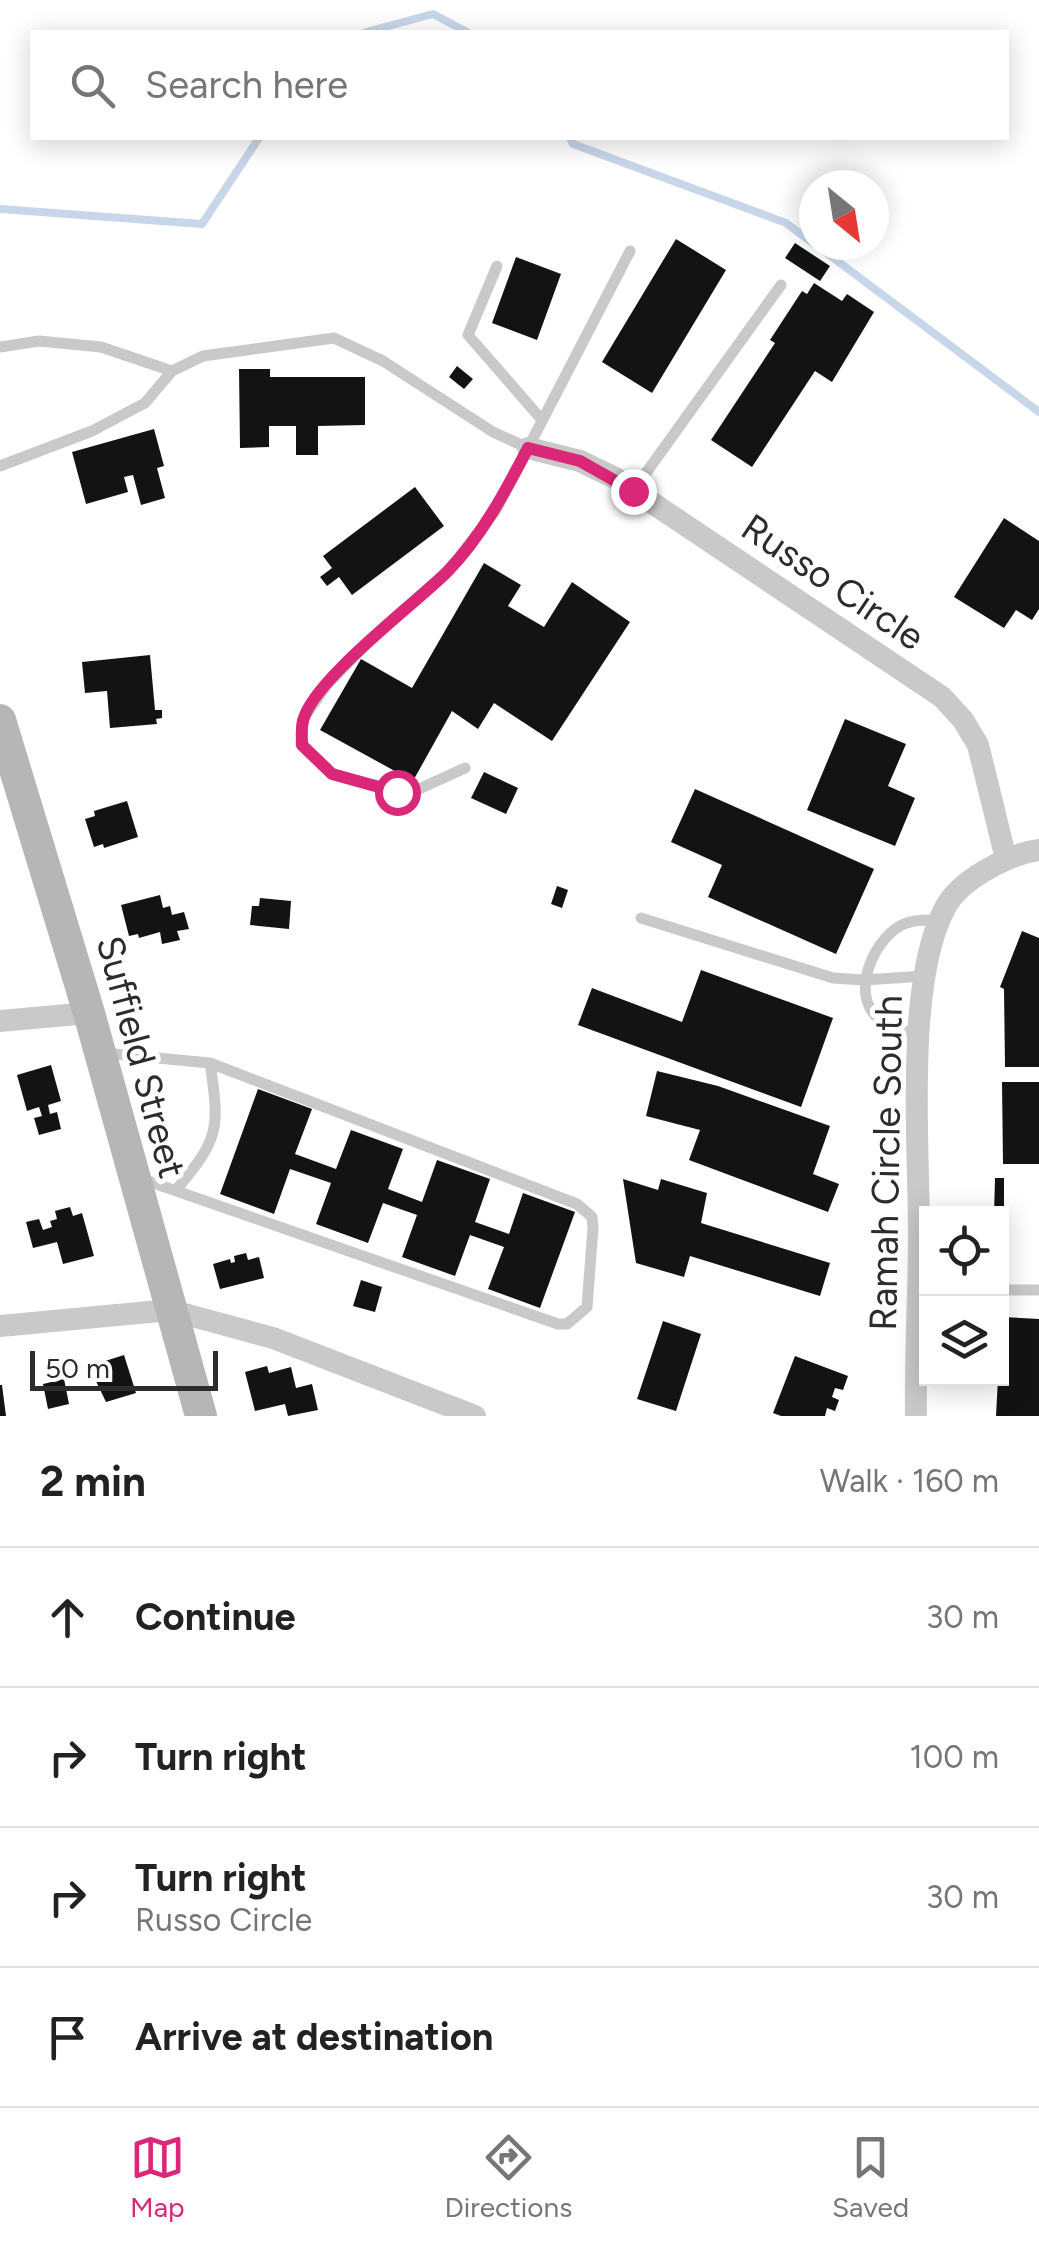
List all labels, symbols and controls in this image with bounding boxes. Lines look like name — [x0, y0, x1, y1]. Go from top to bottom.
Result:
search box — [30, 30, 1009, 140]
icon: search — [65, 58, 120, 113]
text: Search here — [145, 62, 348, 108]
north arrow — [799, 170, 889, 260]
route end — [611, 469, 657, 515]
street label: Russo Circle — [733, 504, 933, 660]
route start — [375, 770, 421, 816]
street label: Suffield Street — [87, 931, 195, 1183]
street label: Ramah Circle South — [860, 995, 912, 1331]
map controls — [919, 1206, 1009, 1386]
button: locate — [919, 1206, 1009, 1296]
button: layers — [919, 1296, 1009, 1386]
scale bar — [30, 1346, 218, 1390]
text: 50 m — [45, 1351, 110, 1385]
text: 2 min — [40, 1456, 146, 1507]
text: Walk · 160 m — [820, 1462, 999, 1500]
icon: ahead — [40, 1590, 95, 1645]
text: Continue — [135, 1594, 296, 1640]
text: 30 m — [926, 1598, 999, 1636]
icon: right — [40, 1730, 95, 1785]
text: Turn right — [135, 1734, 307, 1780]
text: 100 m — [910, 1738, 999, 1776]
text: Turn right — [135, 1855, 307, 1901]
icon: right — [40, 1870, 95, 1925]
text: 30 m — [926, 1878, 999, 1916]
text: Russo Circle — [135, 1901, 312, 1939]
icon: arrive — [40, 2010, 95, 2065]
text: Arrive at destination — [135, 2014, 493, 2060]
tab: Map — [130, 2130, 185, 2224]
tab: Directions — [445, 2130, 572, 2224]
tab: Saved — [832, 2130, 909, 2224]

